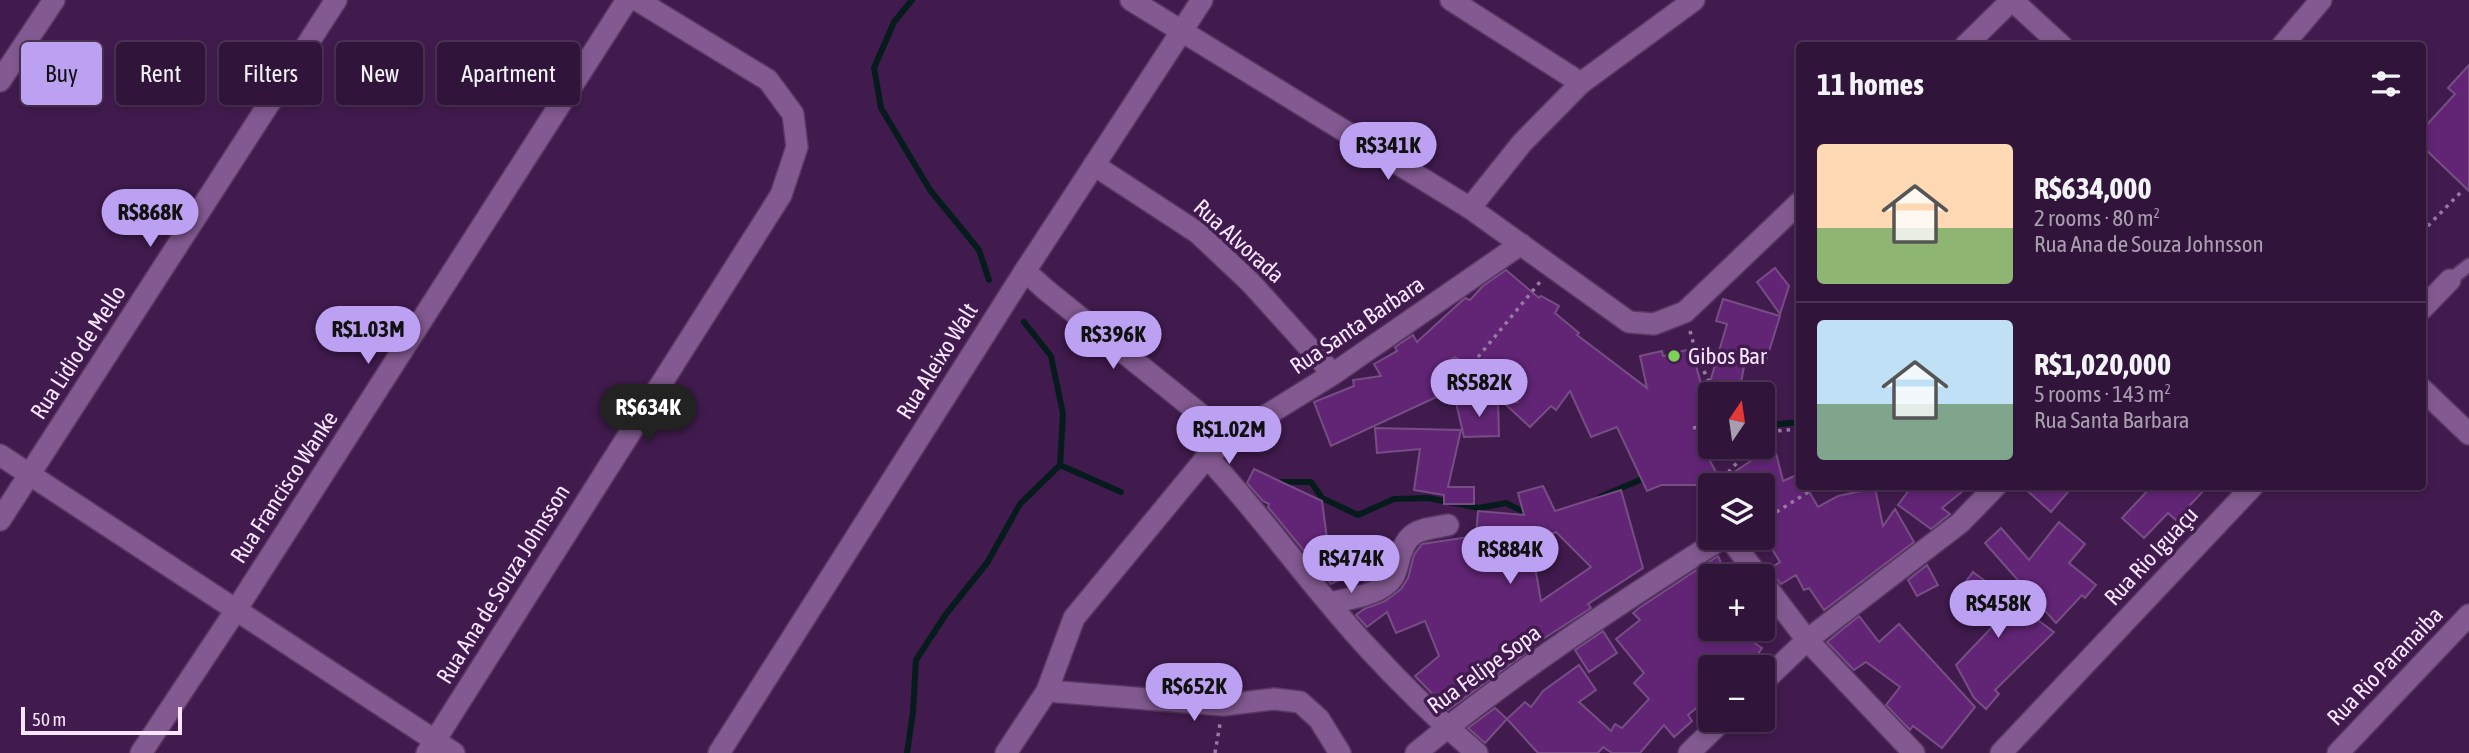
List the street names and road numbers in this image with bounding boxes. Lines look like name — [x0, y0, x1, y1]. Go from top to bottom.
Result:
street label: Rua Alvorada — [1189, 194, 1289, 288]
street label: Rua Santa Barbara — [1285, 271, 1429, 379]
street label: Rua Lidio de Mello — [25, 280, 131, 424]
street label: Rua Aleixo Walt — [891, 298, 983, 424]
street label: Rua Francisco Wanke — [225, 406, 343, 568]
street label: Rua Ana de Souza Johnsson — [431, 480, 575, 688]
street label: Rua Rio Iguaçu — [2099, 502, 2203, 610]
street label: Rua Rio Paranaiba — [2322, 601, 2448, 731]
street label: Rua Felipe Sopa — [1422, 619, 1546, 719]

